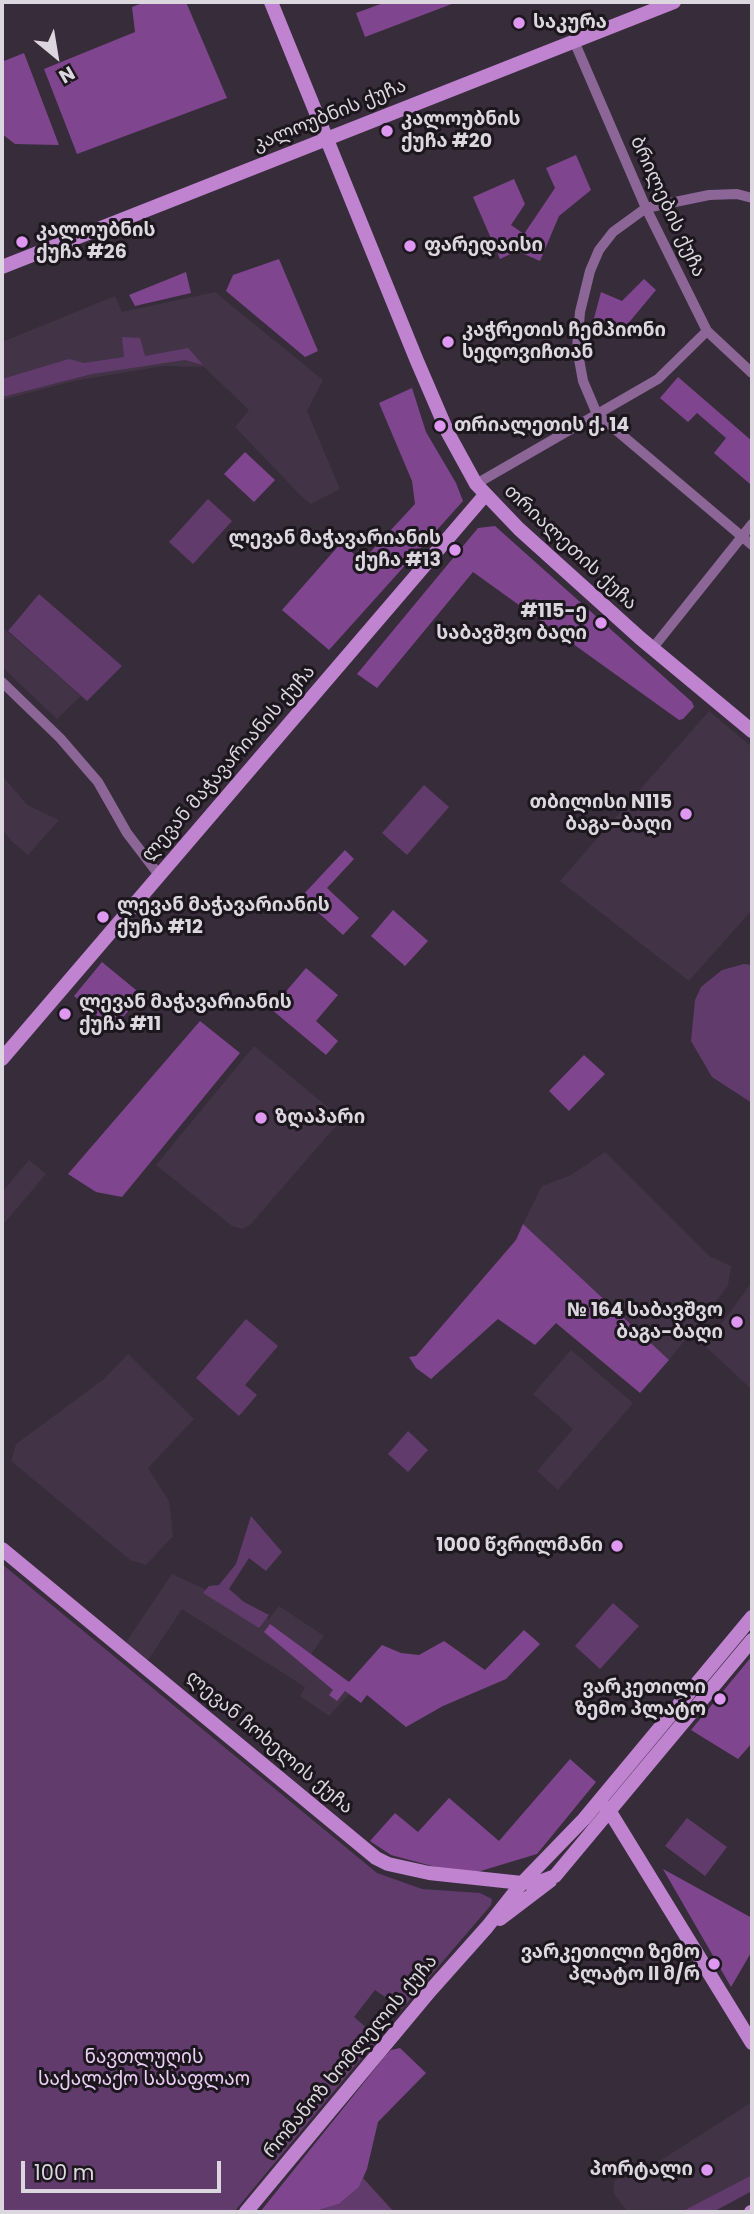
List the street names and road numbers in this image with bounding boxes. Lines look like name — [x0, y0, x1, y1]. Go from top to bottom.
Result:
street label: კალოუბნის ქუჩა — [250, 75, 410, 157]
street label: ბრილების ქუჩა — [624, 133, 710, 281]
street label: თრიალეთის ქუჩა — [499, 480, 641, 616]
street label: ლევან მაჭავარიანის ქუჩა — [137, 661, 321, 867]
street label: ლევან ჩოხელის ქუჩა — [181, 1666, 357, 1820]
street label: რომანოზ ხომლელის ქუჩა — [259, 1951, 443, 2163]

